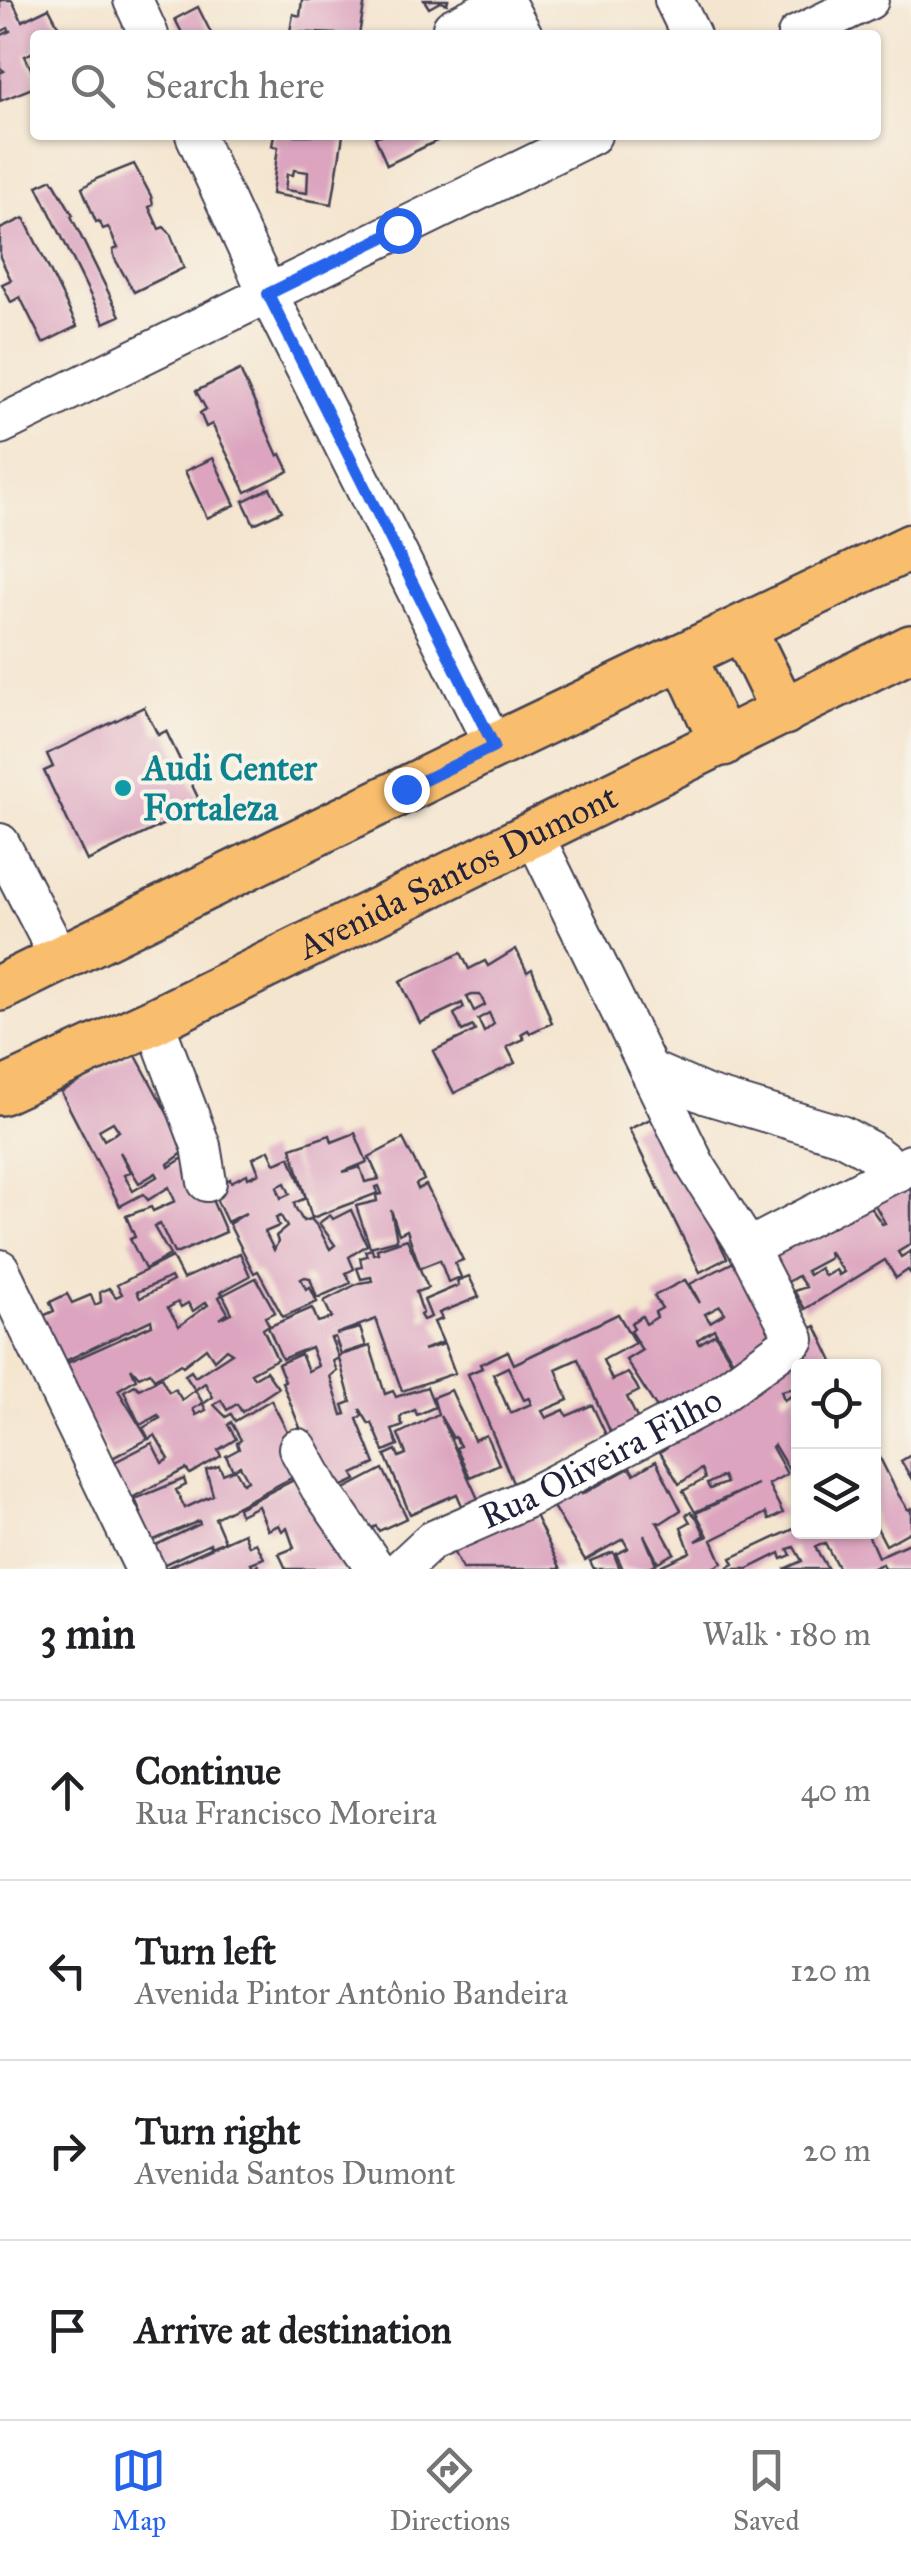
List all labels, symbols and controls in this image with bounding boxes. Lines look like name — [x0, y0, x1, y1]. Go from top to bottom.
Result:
search box — [30, 30, 881, 140]
icon: search — [65, 58, 120, 113]
text: Search here — [145, 62, 325, 108]
route start — [376, 208, 422, 254]
place label: Audi Center Fortaleza — [141, 747, 318, 830]
route end — [384, 767, 430, 813]
street label: Avenida Santos Dumont — [289, 775, 624, 969]
marker: Audi Center Fortaleza — [112, 777, 134, 799]
map controls — [791, 1359, 881, 1539]
button: locate — [791, 1359, 881, 1449]
street label: Rua Oliveira Filho — [474, 1379, 731, 1538]
button: layers — [791, 1449, 881, 1539]
text: 3 min — [40, 1608, 135, 1660]
text: Walk · 180 m — [702, 1615, 871, 1654]
text: Continue — [135, 1748, 281, 1794]
icon: ahead — [40, 1763, 95, 1818]
text: 40 m — [801, 1771, 871, 1810]
text: Rua Francisco Moreira — [135, 1794, 437, 1833]
text: Turn left — [135, 1928, 276, 1974]
icon: left — [40, 1943, 95, 1998]
text: 120 m — [790, 1951, 871, 1990]
text: Avenida Pintor Antônio Bandeira — [135, 1974, 568, 2013]
text: Turn right — [135, 2108, 301, 2154]
icon: right — [40, 2123, 95, 2178]
text: 20 m — [803, 2131, 871, 2170]
text: Avenida Santos Dumont — [135, 2154, 455, 2193]
icon: arrive — [40, 2303, 95, 2358]
text: Arrive at destination — [135, 2307, 452, 2353]
tab: Map — [111, 2443, 166, 2538]
tab: Directions — [389, 2443, 510, 2538]
tab: Saved — [733, 2443, 800, 2538]

